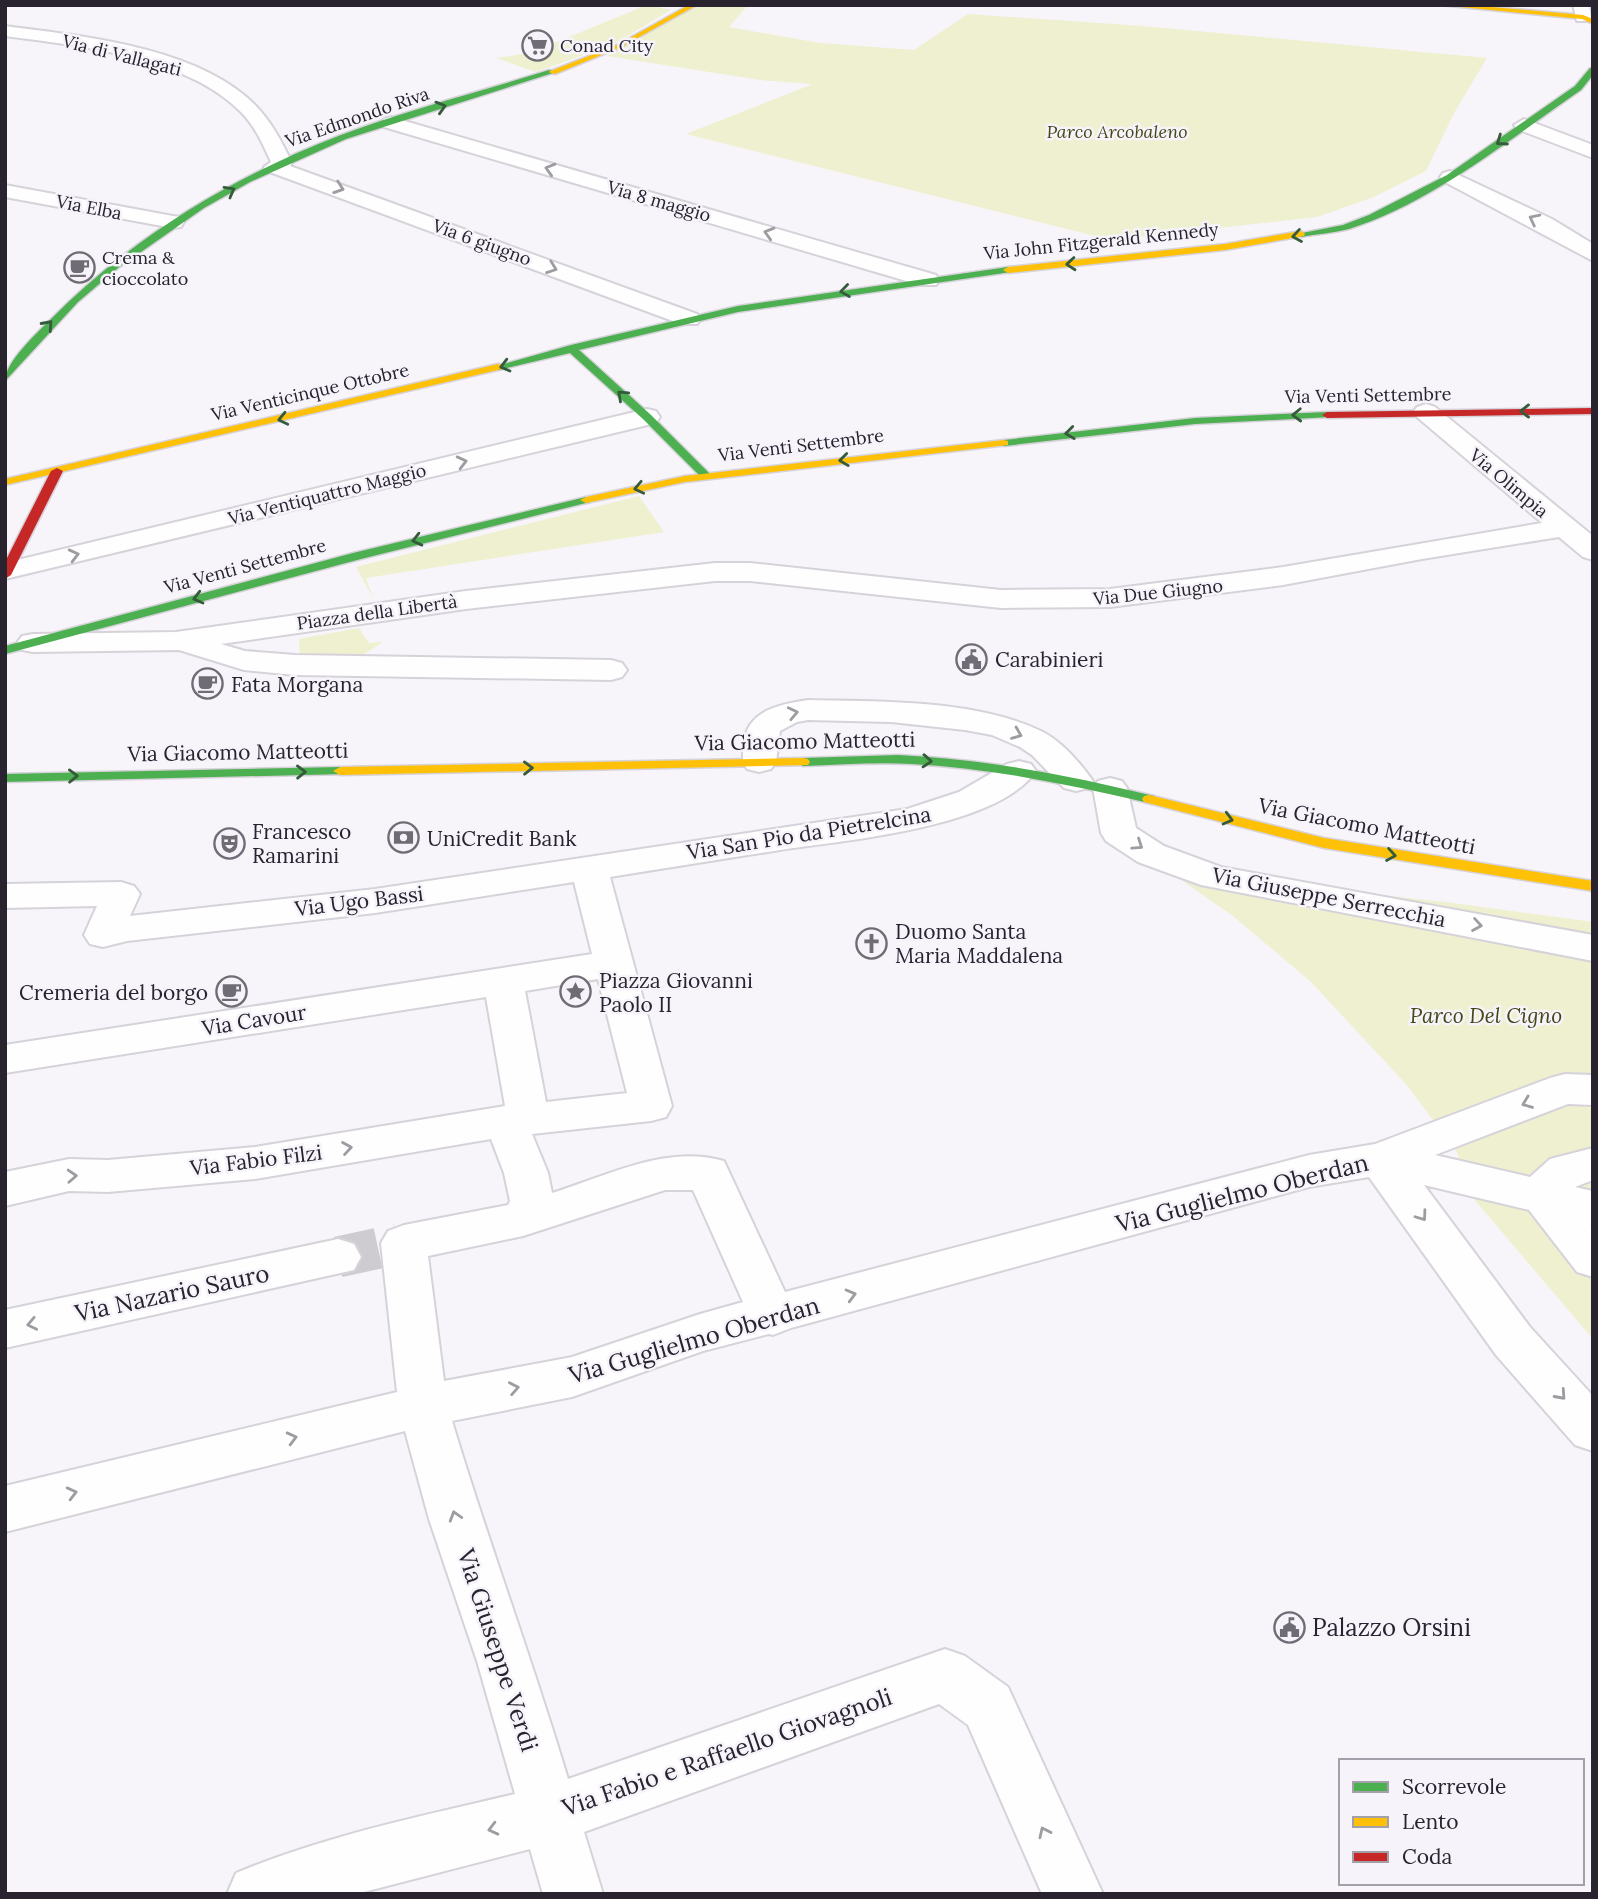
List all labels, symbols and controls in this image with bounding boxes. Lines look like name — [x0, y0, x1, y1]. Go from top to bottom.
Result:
supermarket icon: Conad City — [520, 28, 554, 62]
street label: Via di Vallagati — [59, 29, 184, 81]
place label: Conad City — [560, 34, 654, 57]
street label: Via Edmondo Riva — [281, 82, 432, 153]
one-way arrow — [435, 101, 447, 116]
park label: Parco Arcobaleno — [1046, 120, 1188, 143]
one-way arrow — [1496, 133, 1509, 146]
one-way arrow — [545, 163, 557, 178]
street label: Via 8 maggio — [604, 175, 713, 227]
one-way arrow — [332, 180, 345, 194]
one-way arrow — [223, 186, 235, 199]
street label: Via Elba — [53, 189, 124, 225]
street label: Via 6 giugno — [429, 213, 534, 270]
one-way arrow — [1529, 214, 1541, 228]
street label: Via John Fitzgerald Kennedy — [982, 217, 1220, 265]
one-way arrow — [763, 227, 775, 241]
one-way arrow — [1291, 228, 1303, 243]
place label: Crema & cioccolato — [102, 246, 188, 290]
cafe icon: Crema & cioccolato — [62, 250, 96, 284]
one-way arrow — [1065, 256, 1076, 271]
one-way arrow — [546, 260, 558, 274]
one-way arrow — [839, 284, 851, 299]
one-way arrow — [40, 320, 52, 333]
street label: Via Venticinque Ottobre — [208, 358, 411, 426]
one-way arrow — [499, 358, 511, 372]
street label: Via Venti Settembre — [1284, 382, 1452, 408]
one-way arrow — [617, 390, 630, 403]
one-way arrow — [1519, 403, 1529, 419]
one-way arrow — [1291, 408, 1302, 423]
one-way arrow — [277, 410, 289, 425]
street label: Via Venti Settembre — [716, 423, 885, 467]
one-way arrow — [1065, 426, 1076, 441]
street label: Via Olimpia — [1464, 443, 1553, 523]
one-way arrow — [839, 452, 850, 467]
one-way arrow — [456, 456, 468, 470]
street label: Via Ventiquattro Maggio — [225, 458, 428, 530]
one-way arrow — [633, 479, 645, 494]
one-way arrow — [412, 532, 424, 546]
street label: Via Venti Settembre — [161, 533, 329, 599]
one-way arrow — [68, 549, 80, 563]
street label: Via Due Giugno — [1091, 574, 1224, 610]
street label: Piazza della Libertà — [295, 589, 459, 635]
one-way arrow — [192, 590, 204, 605]
public building icon: Carabinieri — [955, 642, 989, 676]
place label: Carabinieri — [995, 646, 1104, 673]
cafe icon: Fata Morgana — [191, 667, 225, 701]
place label: Fata Morgana — [231, 671, 363, 698]
one-way arrow — [786, 707, 798, 722]
one-way arrow — [1011, 725, 1023, 739]
street label: Via Giacomo Matteotti — [693, 726, 916, 756]
street label: Via Giacomo Matteotti — [126, 737, 349, 767]
one-way arrow — [922, 753, 933, 768]
one-way arrow — [523, 760, 534, 775]
one-way arrow — [296, 765, 307, 780]
one-way arrow — [68, 769, 79, 784]
street label: Via Giacomo Matteotti — [1255, 792, 1478, 860]
street label: Via San Pio da Pietrelcina — [684, 800, 933, 866]
one-way arrow — [1222, 811, 1234, 825]
place label: Francesco Ramarini — [252, 818, 351, 869]
bank icon: UniCredit Bank — [387, 821, 421, 855]
place label: UniCredit Bank — [427, 825, 577, 852]
theatre icon: Francesco Ramarini — [212, 826, 246, 860]
one-way arrow — [1130, 837, 1143, 849]
one-way arrow — [1385, 847, 1397, 862]
street label: Via Giuseppe Serrecchia — [1209, 861, 1448, 933]
street label: Via Ugo Bassi — [292, 880, 425, 922]
place label: Duomo Santa Maria Maddalena — [895, 918, 1063, 969]
one-way arrow — [1471, 918, 1483, 933]
church icon: Duomo Santa Maria Maddalena — [855, 926, 889, 960]
place label: Piazza Giovanni Paolo II — [599, 967, 753, 1018]
cafe icon: Cremeria del borgo — [214, 975, 248, 1009]
place icon: Piazza Giovanni Paolo II — [559, 975, 593, 1009]
place label: Cremeria del borgo — [19, 979, 208, 1006]
street label: Via Cavour — [199, 998, 308, 1042]
park label: Parco Del Cigno — [1410, 1002, 1562, 1029]
one-way arrow — [1522, 1095, 1534, 1109]
street label: Via Fabio Filzi — [187, 1139, 324, 1182]
one-way arrow — [341, 1141, 352, 1156]
street label: Via Guglielmo Oberdan — [1111, 1147, 1372, 1240]
one-way arrow — [67, 1169, 78, 1184]
one-way arrow — [1414, 1208, 1426, 1221]
street label: Via Nazario Sauro — [71, 1257, 272, 1329]
one-way arrow — [845, 1288, 857, 1303]
street label: Via Guglielmo Oberdan — [564, 1289, 823, 1391]
one-way arrow — [26, 1315, 38, 1330]
one-way arrow — [508, 1382, 520, 1397]
one-way arrow — [1553, 1387, 1566, 1400]
one-way arrow — [286, 1432, 298, 1446]
one-way arrow — [65, 1487, 77, 1501]
one-way arrow — [448, 1511, 463, 1523]
street label: Via Giuseppe Verdi — [450, 1544, 545, 1755]
public building icon: Palazzo Orsini — [1272, 1610, 1306, 1644]
place label: Palazzo Orsini — [1312, 1612, 1471, 1643]
street label: Via Fabio e Raffaello Giovagnoli — [557, 1681, 896, 1823]
legend — [1339, 1759, 1584, 1885]
text: Scorrevole — [1402, 1773, 1506, 1800]
text: Lento — [1402, 1808, 1459, 1835]
one-way arrow — [488, 1821, 500, 1835]
one-way arrow — [1038, 1827, 1052, 1839]
text: Coda — [1402, 1843, 1453, 1870]

